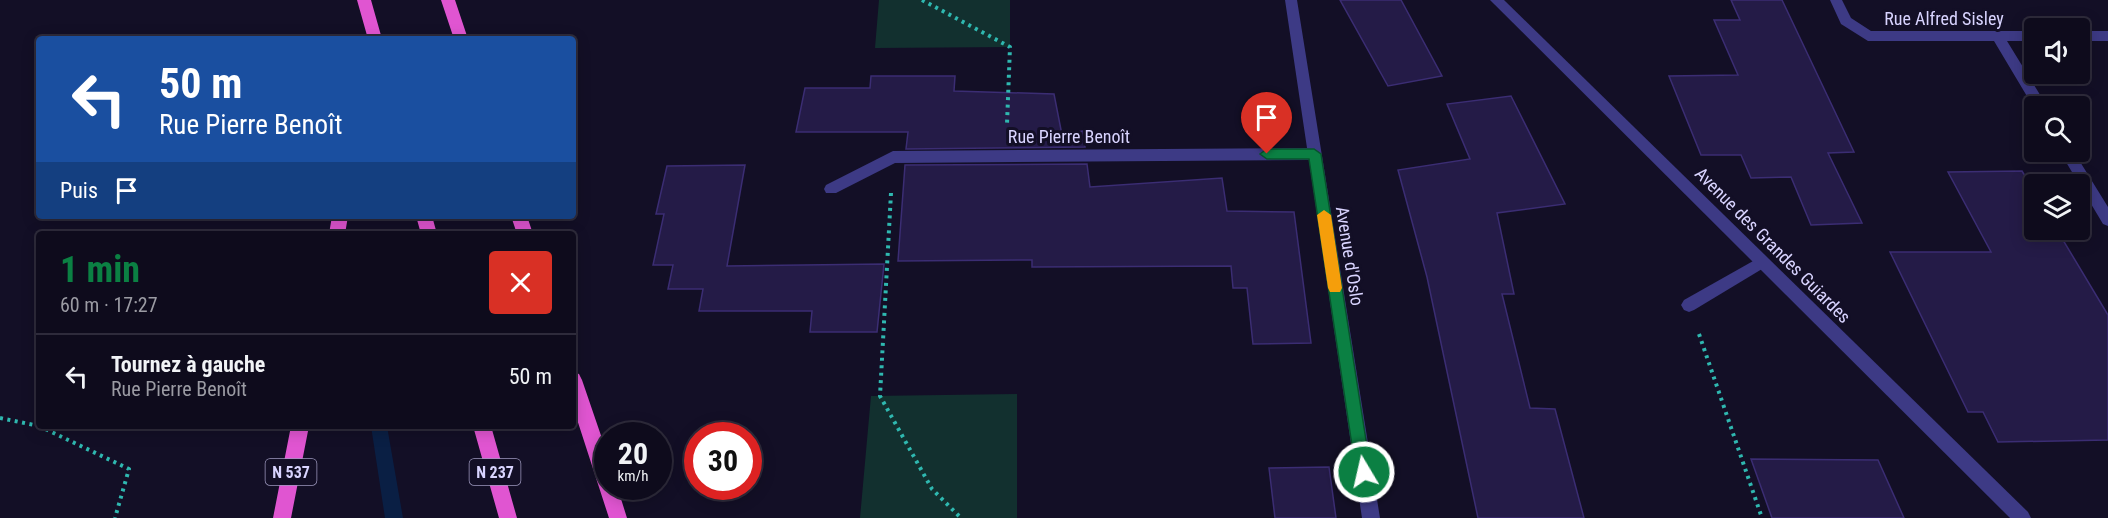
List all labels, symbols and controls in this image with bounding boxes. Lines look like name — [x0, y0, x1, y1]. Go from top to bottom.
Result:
street label: Rue Alfred Sisley — [1884, 8, 2004, 29]
map controls — [2024, 18, 2090, 240]
button: sound — [2024, 18, 2090, 84]
text: 50 m — [159, 59, 242, 108]
icon: left — [60, 60, 138, 138]
pin — [1241, 92, 1292, 154]
button: search — [2024, 96, 2090, 162]
icon: arrive — [1250, 101, 1283, 134]
text: Rue Pierre Benoît — [159, 109, 342, 141]
street label: Rue Pierre Benoît — [1008, 126, 1130, 147]
street label: Avenue des Grandes Guiardes — [1691, 163, 1855, 327]
icon: arrive — [110, 174, 143, 207]
button: layers — [2024, 174, 2090, 240]
text: Puis — [60, 178, 98, 203]
street label: Avenue d'Oslo — [1332, 205, 1368, 307]
text: 1 min — [60, 249, 140, 291]
button: close — [489, 251, 552, 314]
text: 60 m · 17:27 — [60, 293, 158, 317]
text: Tournez à gauche — [111, 352, 265, 377]
icon: left — [60, 360, 93, 393]
text: 50 m — [509, 364, 552, 389]
text: Rue Pierre Benoît — [111, 377, 247, 401]
speed limit sign: 30 — [684, 422, 762, 500]
text: 20 — [618, 436, 648, 471]
position arrow — [1332, 440, 1396, 504]
road number: N 537 — [266, 459, 316, 485]
road number: N 237 — [470, 459, 520, 485]
text: km/h — [618, 467, 648, 485]

